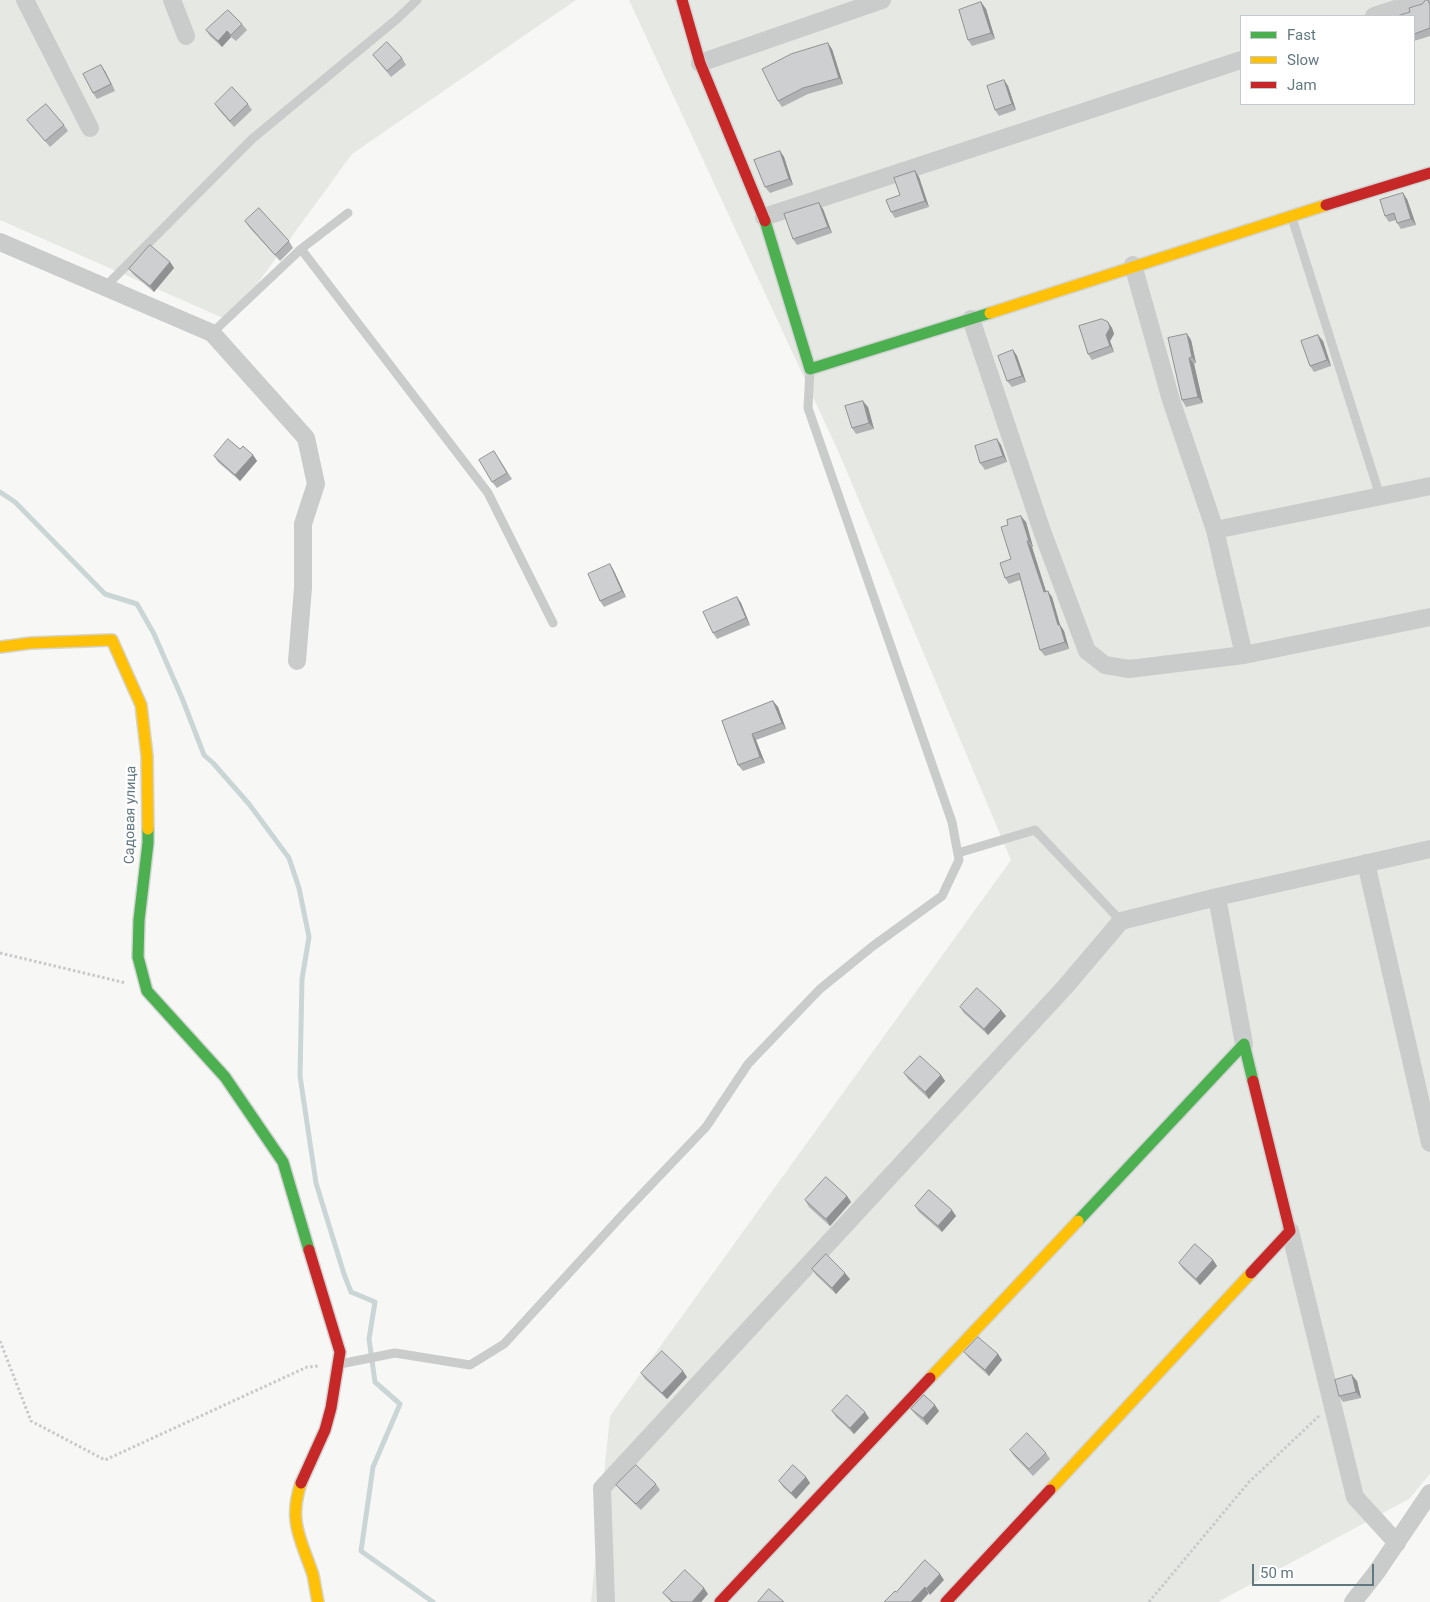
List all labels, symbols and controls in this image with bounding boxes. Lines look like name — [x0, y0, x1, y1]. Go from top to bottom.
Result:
legend — [1240, 15, 1415, 105]
text: Fast — [1287, 26, 1316, 44]
text: Slow — [1287, 51, 1319, 69]
text: Jam — [1287, 76, 1317, 94]
street label: Садовая улица — [122, 766, 140, 864]
scale bar — [1255, 1554, 1378, 1586]
text: 50 m — [1260, 1564, 1294, 1582]

